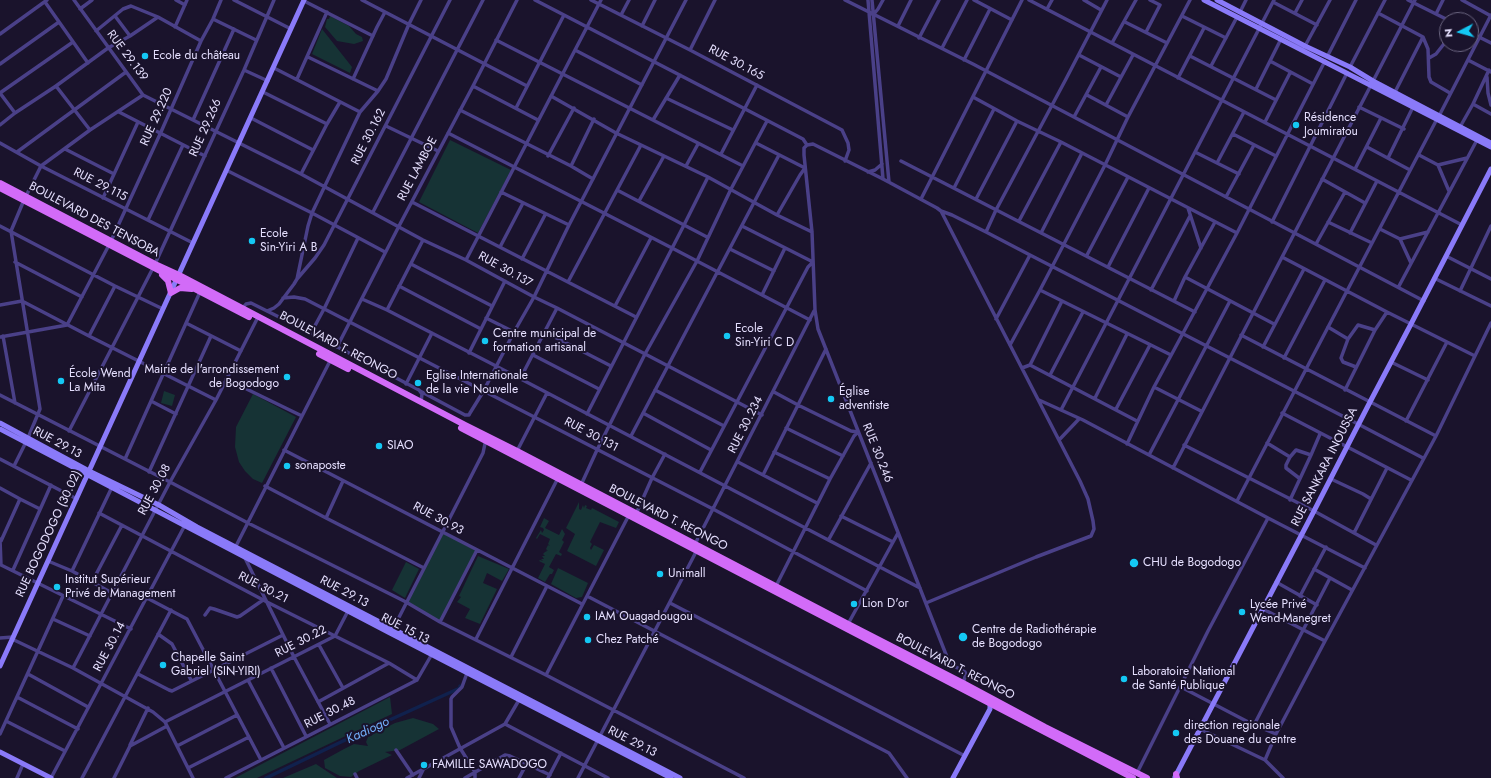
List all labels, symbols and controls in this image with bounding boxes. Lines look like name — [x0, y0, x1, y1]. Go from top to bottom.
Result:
north arrow — [1439, 12, 1479, 52]
street label: RUE 29.139 — [103, 28, 151, 84]
text: N — [1440, 28, 1456, 38]
street label: RUE 30.165 — [706, 42, 766, 84]
place label: Ecole du château — [153, 49, 240, 63]
marker: Ecole du château — [140, 51, 150, 61]
street label: RUE 29.220 — [138, 86, 176, 148]
street label: RUE 29.266 — [187, 97, 225, 159]
street label: RUE 30.162 — [349, 107, 389, 167]
place label: Résidence Joumiratou — [1304, 111, 1358, 139]
marker: Résidence Joumiratou — [1291, 120, 1301, 130]
street label: RUE LAMBOE — [395, 134, 441, 204]
street label: RUE 29.115 — [71, 165, 129, 205]
street label: BOULEVARD DES TENSOBA — [26, 179, 162, 261]
place label: Ecole Sin-Yiri A B — [260, 227, 317, 255]
marker: Ecole Sin-Yiri A B — [247, 236, 257, 246]
street label: RUE 30.137 — [475, 249, 535, 291]
street label: BOULEVARD T. REONGO — [277, 309, 399, 383]
place label: Ecole Sin-Yiri C D — [735, 322, 794, 350]
place label: Centre municipal de formation artisanal — [493, 327, 596, 355]
marker: Ecole Sin-Yiri C D — [722, 331, 732, 341]
marker: Centre municipal de formation artisanal — [480, 336, 490, 346]
place label: Mairie de l'arrondissement de Bogodogo — [145, 363, 279, 391]
place label: École Wend La Mita — [69, 367, 131, 395]
place label: Eglise Internationale de la vie Nouvelle — [426, 369, 528, 397]
marker: Mairie de l'arrondissement de Bogodogo — [282, 372, 292, 382]
marker: École Wend La Mita — [56, 376, 66, 386]
marker: Eglise Internationale de la vie Nouvelle — [413, 378, 423, 388]
place label: Église adventiste — [839, 385, 889, 413]
street label: RUE 30.234 — [725, 394, 767, 456]
marker: Église adventiste — [826, 394, 836, 404]
street label: RUE SANKARA INOUSSA — [1289, 405, 1361, 529]
street label: RUE 30.131 — [562, 415, 620, 455]
street label: RUE 30.246 — [859, 421, 895, 485]
street label: RUE 29.13 — [30, 424, 84, 462]
place label: SIAO — [387, 439, 414, 453]
marker: SIAO — [374, 441, 384, 451]
place label: sonaposte — [295, 459, 346, 473]
marker: sonaposte — [282, 461, 292, 471]
street label: RUE 30.08 — [136, 462, 174, 518]
street label: RUE BOGODOGO (30.02) — [13, 468, 85, 600]
street label: BOULEVARD T. REONGO — [606, 482, 730, 554]
street label: RUE 30.93 — [410, 500, 466, 538]
place label: CHU de Bogodogo — [1143, 556, 1241, 570]
marker: CHU de Bogodogo — [1128, 557, 1140, 569]
place label: Unimall — [668, 567, 706, 581]
street label: RUE 30.21 — [236, 569, 290, 607]
marker: Unimall — [655, 569, 665, 579]
place label: Institut Supérieur Privé de Management — [65, 573, 175, 601]
street label: RUE 29.13 — [317, 573, 371, 611]
marker: Institut Supérieur Privé de Management — [52, 582, 62, 592]
place label: Lion D'or — [862, 597, 909, 611]
place label: Lycée Privé Wend-Manegret — [1250, 598, 1331, 626]
marker: Lion D'or — [849, 599, 859, 609]
marker: Lycée Privé Wend-Manegret — [1237, 607, 1247, 617]
place label: IAM Ouagadougou — [595, 610, 693, 624]
street label: RUE 15.13 — [378, 611, 432, 647]
marker: IAM Ouagadougou — [582, 612, 592, 622]
street label: RUE 30.14 — [91, 620, 129, 674]
street label: RUE 30.22 — [273, 623, 329, 661]
place label: Centre de Radiothérapie de Bogodogo — [972, 623, 1096, 651]
street label: BOULEVARD T. REONGO — [893, 631, 1017, 703]
marker: Centre de Radiothérapie de Bogodogo — [957, 631, 969, 643]
place label: Chez Patché — [596, 633, 659, 647]
marker: Chez Patché — [583, 635, 593, 645]
place label: Chapelle Saint Gabriel (SIN-YIRI) — [171, 651, 261, 679]
marker: Chapelle Saint Gabriel (SIN-YIRI) — [158, 660, 168, 670]
place label: Laboratoire National de Santé Publique — [1132, 665, 1235, 693]
marker: Laboratoire National de Santé Publique — [1119, 674, 1129, 684]
street label: RUE 30.48 — [302, 694, 358, 732]
water label: Kadiogo — [344, 714, 392, 748]
place label: direction regionale des Douane du centre — [1184, 719, 1296, 747]
street label: RUE 29.13 — [605, 724, 659, 760]
marker: direction regionale des Douane du centre — [1171, 728, 1181, 738]
place label: FAMILLE SAWADOGO — [432, 758, 547, 772]
marker: FAMILLE SAWADOGO — [419, 760, 429, 770]

